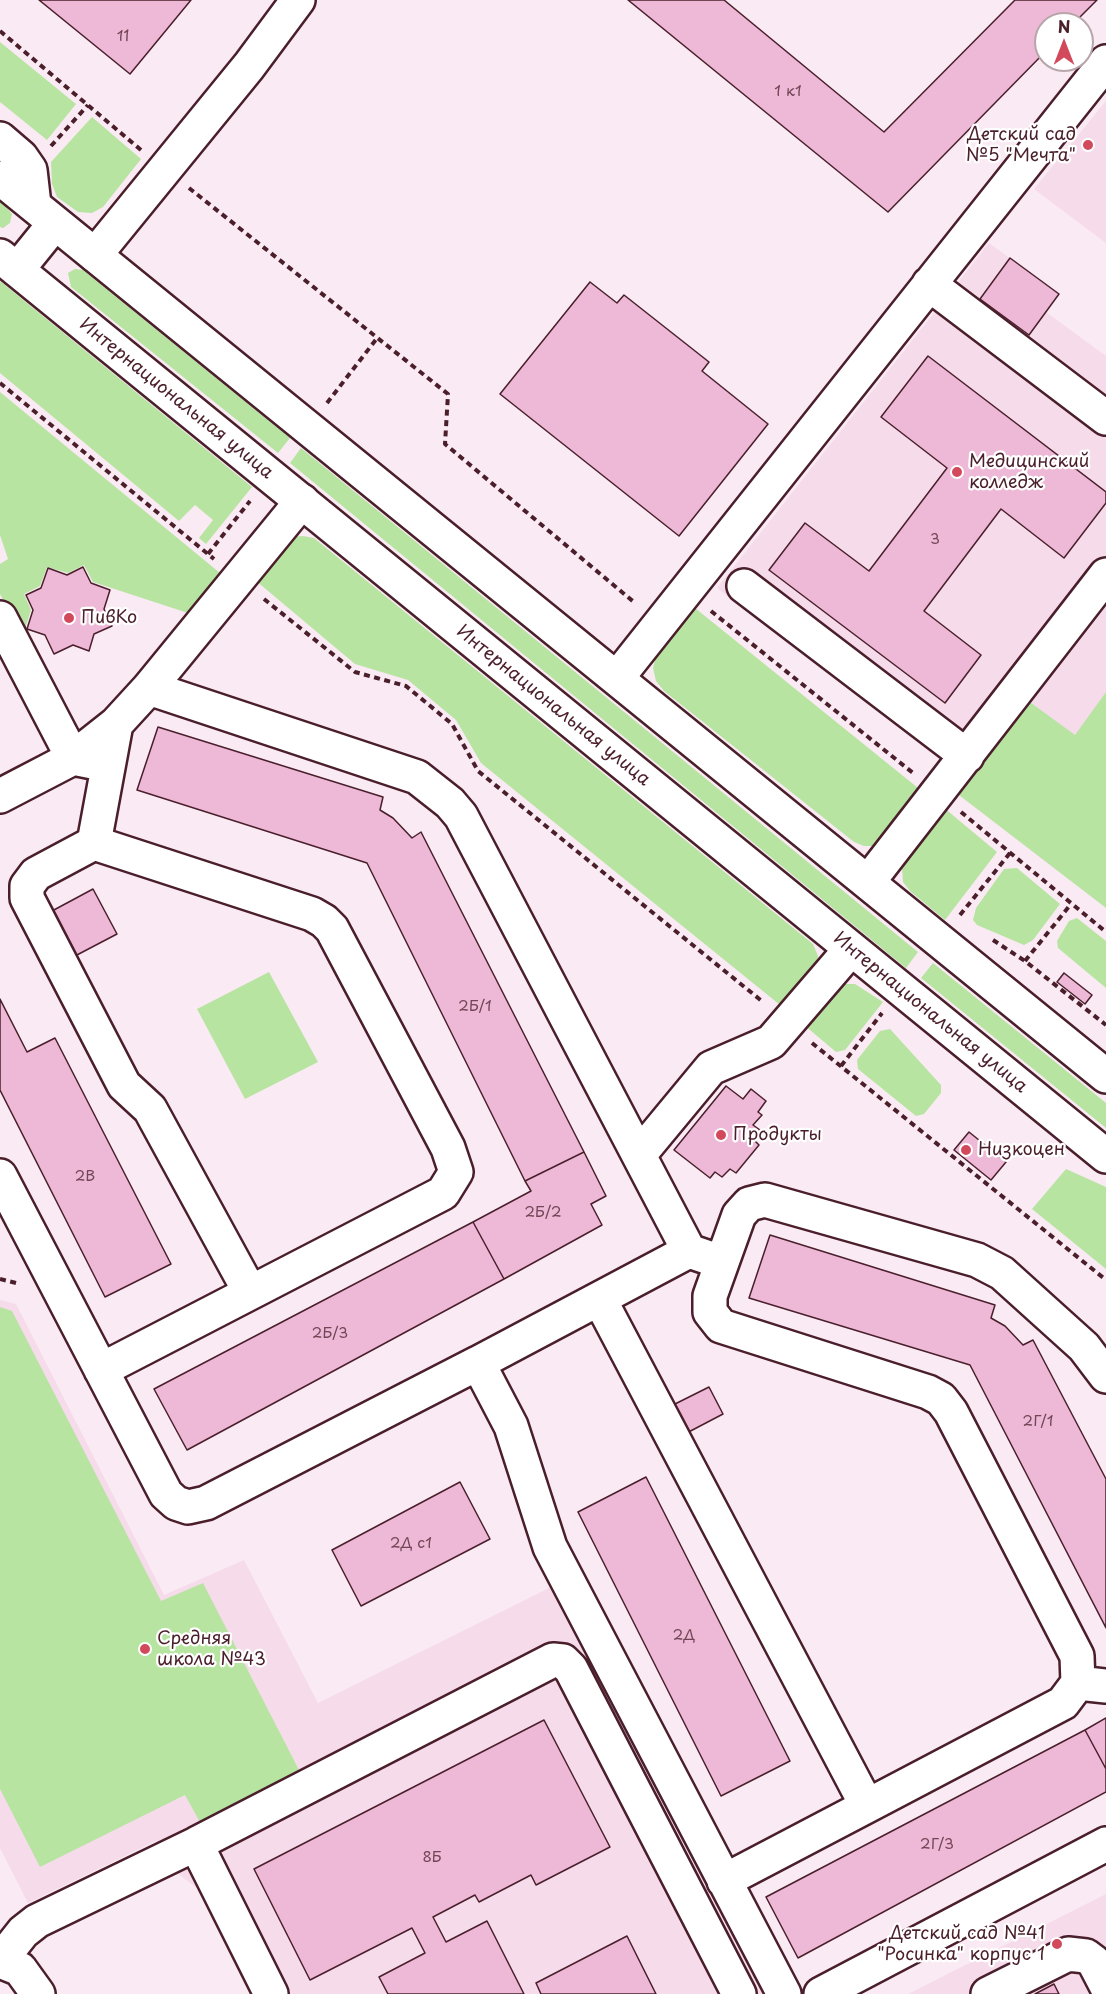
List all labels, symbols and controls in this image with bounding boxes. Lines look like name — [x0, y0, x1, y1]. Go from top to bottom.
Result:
north arrow — [1034, 12, 1094, 72]
text: N — [1058, 14, 1070, 38]
house number: 11 — [117, 28, 129, 46]
house number: 1 к1 — [774, 83, 802, 101]
place label: Детский сад №5 "Мечта" — [966, 124, 1076, 166]
marker: Детский сад №5 "Мечта" — [1081, 138, 1095, 152]
street label: Интернациональная улица — [75, 314, 277, 484]
place label: Медицинский колледж — [969, 451, 1089, 494]
marker: Медицинский колледж — [950, 465, 964, 479]
house number: 3 — [930, 531, 940, 549]
place label: ПивКо — [81, 607, 137, 629]
marker: ПивКо — [62, 611, 76, 625]
street label: Интернациональная улица — [452, 621, 654, 791]
street label: Интернациональная улица — [829, 928, 1031, 1098]
house number: 2Б/1 — [458, 998, 492, 1016]
place label: Продукты — [733, 1124, 822, 1146]
marker: Продукты — [714, 1128, 728, 1142]
place label: Низкоцен — [978, 1139, 1065, 1161]
marker: Низкоцен — [959, 1143, 973, 1157]
house number: 2В — [75, 1168, 95, 1186]
house number: 2Б/2 — [524, 1204, 562, 1222]
house number: 2Б/3 — [312, 1325, 348, 1343]
house number: 2Г/1 — [1023, 1413, 1053, 1431]
house number: 2Д с1 — [390, 1535, 432, 1553]
house number: 2Д — [673, 1627, 695, 1645]
place label: Средняя школа №43 — [157, 1628, 266, 1670]
marker: Средняя школа №43 — [138, 1642, 152, 1656]
house number: 2Г/3 — [920, 1836, 954, 1854]
house number: 8Б — [422, 1849, 442, 1867]
place label: Детский сад №41 "Росинка" корпус 1 — [877, 1923, 1045, 1966]
marker: Детский сад №41 "Росинка" корпус 1 — [1050, 1937, 1064, 1951]

